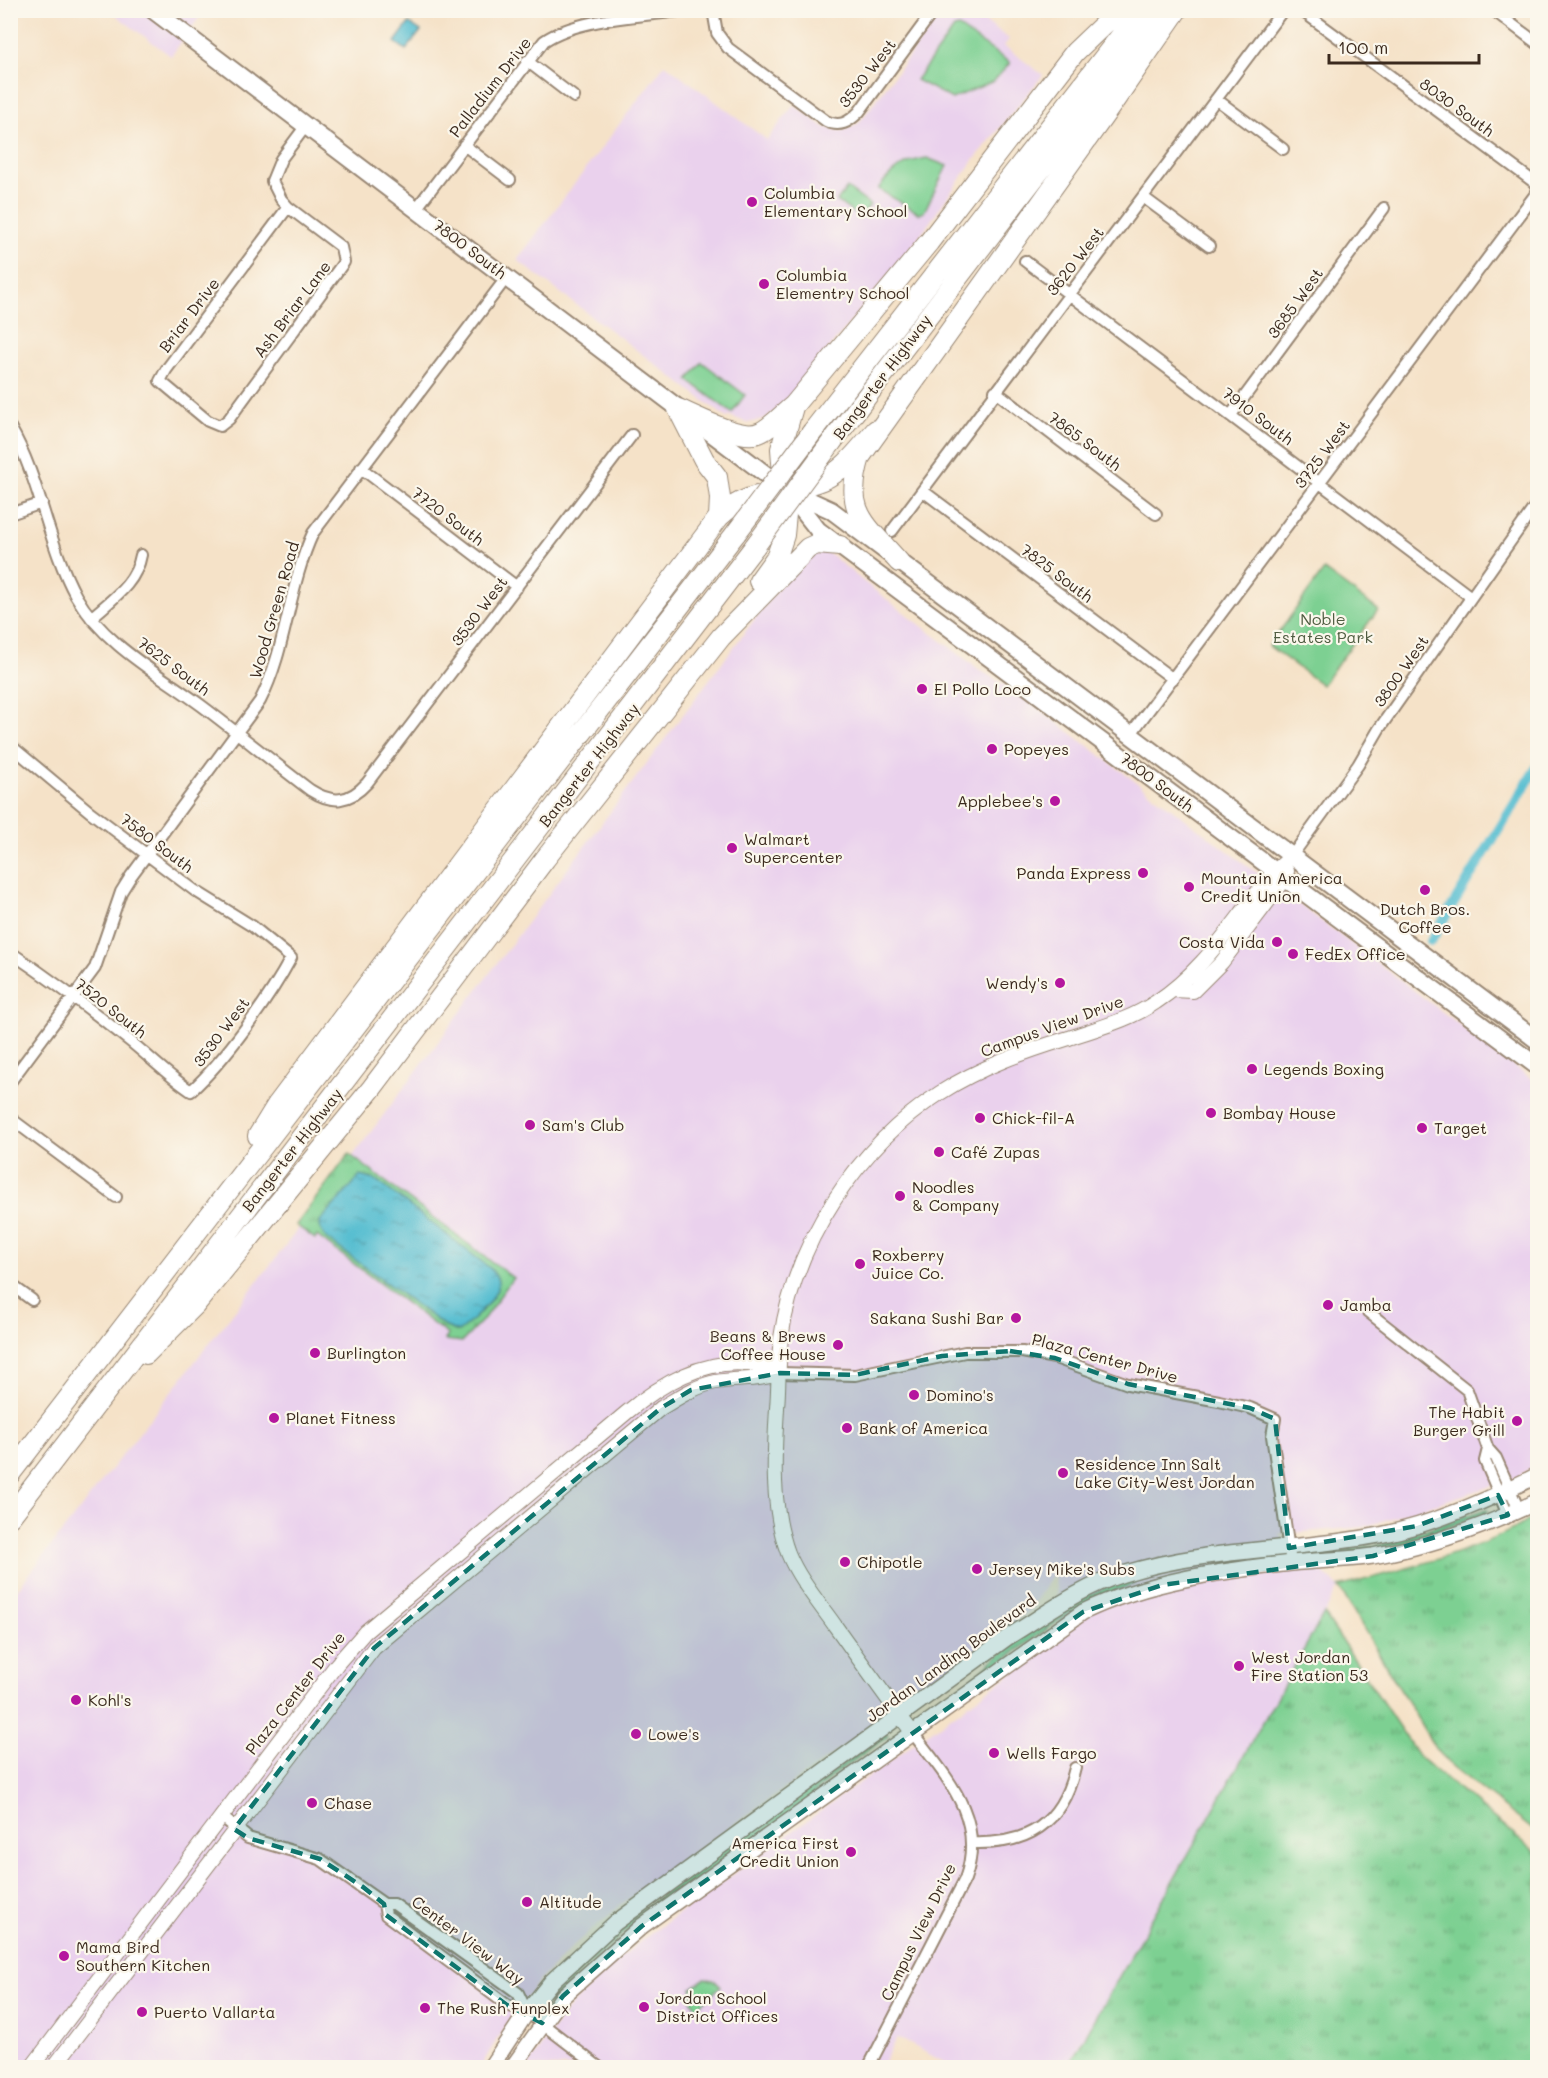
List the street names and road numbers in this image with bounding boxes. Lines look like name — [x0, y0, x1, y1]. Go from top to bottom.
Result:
street label: Palladium Drive — [444, 32, 535, 141]
street label: 3530 West — [833, 34, 900, 111]
street label: 8030 South — [1416, 72, 1499, 141]
street label: 7800 South — [429, 214, 511, 283]
street label: 3620 West — [1041, 222, 1108, 299]
street label: Ash Briar Lane — [248, 256, 335, 361]
street label: 3685 West — [1262, 263, 1327, 342]
street label: Briar Drive — [154, 273, 224, 356]
street label: Bangerter Highway — [828, 310, 936, 443]
street label: 7910 South — [1219, 382, 1298, 449]
street label: 7865 South — [1045, 406, 1126, 475]
street label: 3725 West — [1289, 415, 1354, 492]
street label: 7720 South — [408, 482, 489, 550]
street label: Wood Green Road — [244, 539, 303, 681]
street label: 7825 South — [1017, 539, 1098, 607]
street label: 3530 West — [446, 572, 512, 650]
street label: 3800 West — [1368, 631, 1433, 711]
street label: 7625 South — [134, 632, 215, 700]
street label: Bangerter Highway — [534, 699, 643, 831]
street label: 7800 South — [1116, 747, 1198, 816]
street label: 7580 South — [117, 808, 198, 877]
street label: 7520 South — [71, 973, 151, 1042]
street label: Campus View Drive — [977, 990, 1126, 1061]
street label: 3530 West — [188, 993, 254, 1071]
street label: Bangerter Highway — [237, 1084, 346, 1216]
street label: Plaza Center Drive — [1030, 1328, 1180, 1387]
street label: Jordan Landing Boulevard — [862, 1589, 1040, 1726]
street label: Plaza Center Drive — [240, 1627, 349, 1758]
street label: Campus View Drive — [875, 1860, 960, 2004]
street label: Center View Way — [408, 1891, 529, 1989]

